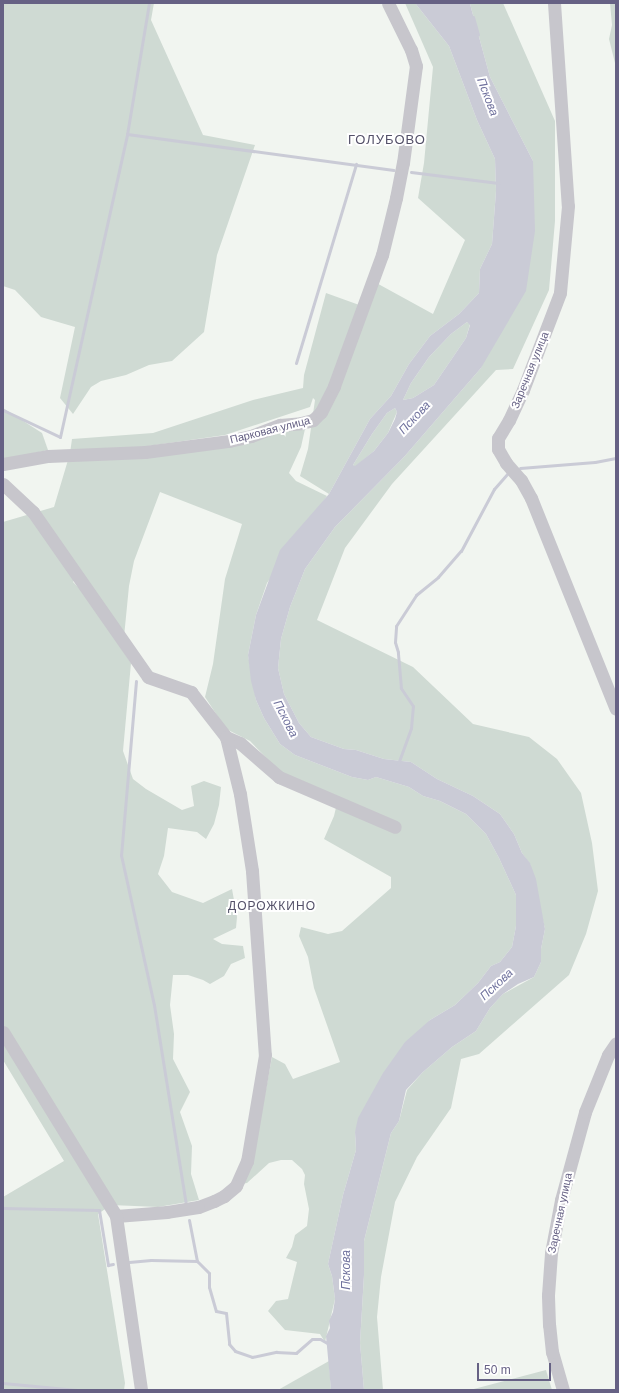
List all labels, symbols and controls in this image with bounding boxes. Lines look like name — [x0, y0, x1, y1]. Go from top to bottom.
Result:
water label: Пскова — [473, 76, 501, 118]
district label: ГОЛУБОВО — [348, 132, 426, 148]
street label: Заречная улица — [509, 330, 551, 410]
water label: Пскова — [396, 399, 434, 437]
street label: Парковая улица — [228, 414, 312, 446]
water label: Пскова — [270, 698, 300, 740]
district label: ДОРОЖКИНО — [228, 900, 316, 914]
water label: Пскова — [478, 966, 516, 1004]
street label: Заречная улица — [545, 1172, 575, 1254]
water label: Пскова — [340, 1250, 354, 1290]
scale bar — [479, 1355, 553, 1381]
text: 50 m — [484, 1363, 511, 1377]

